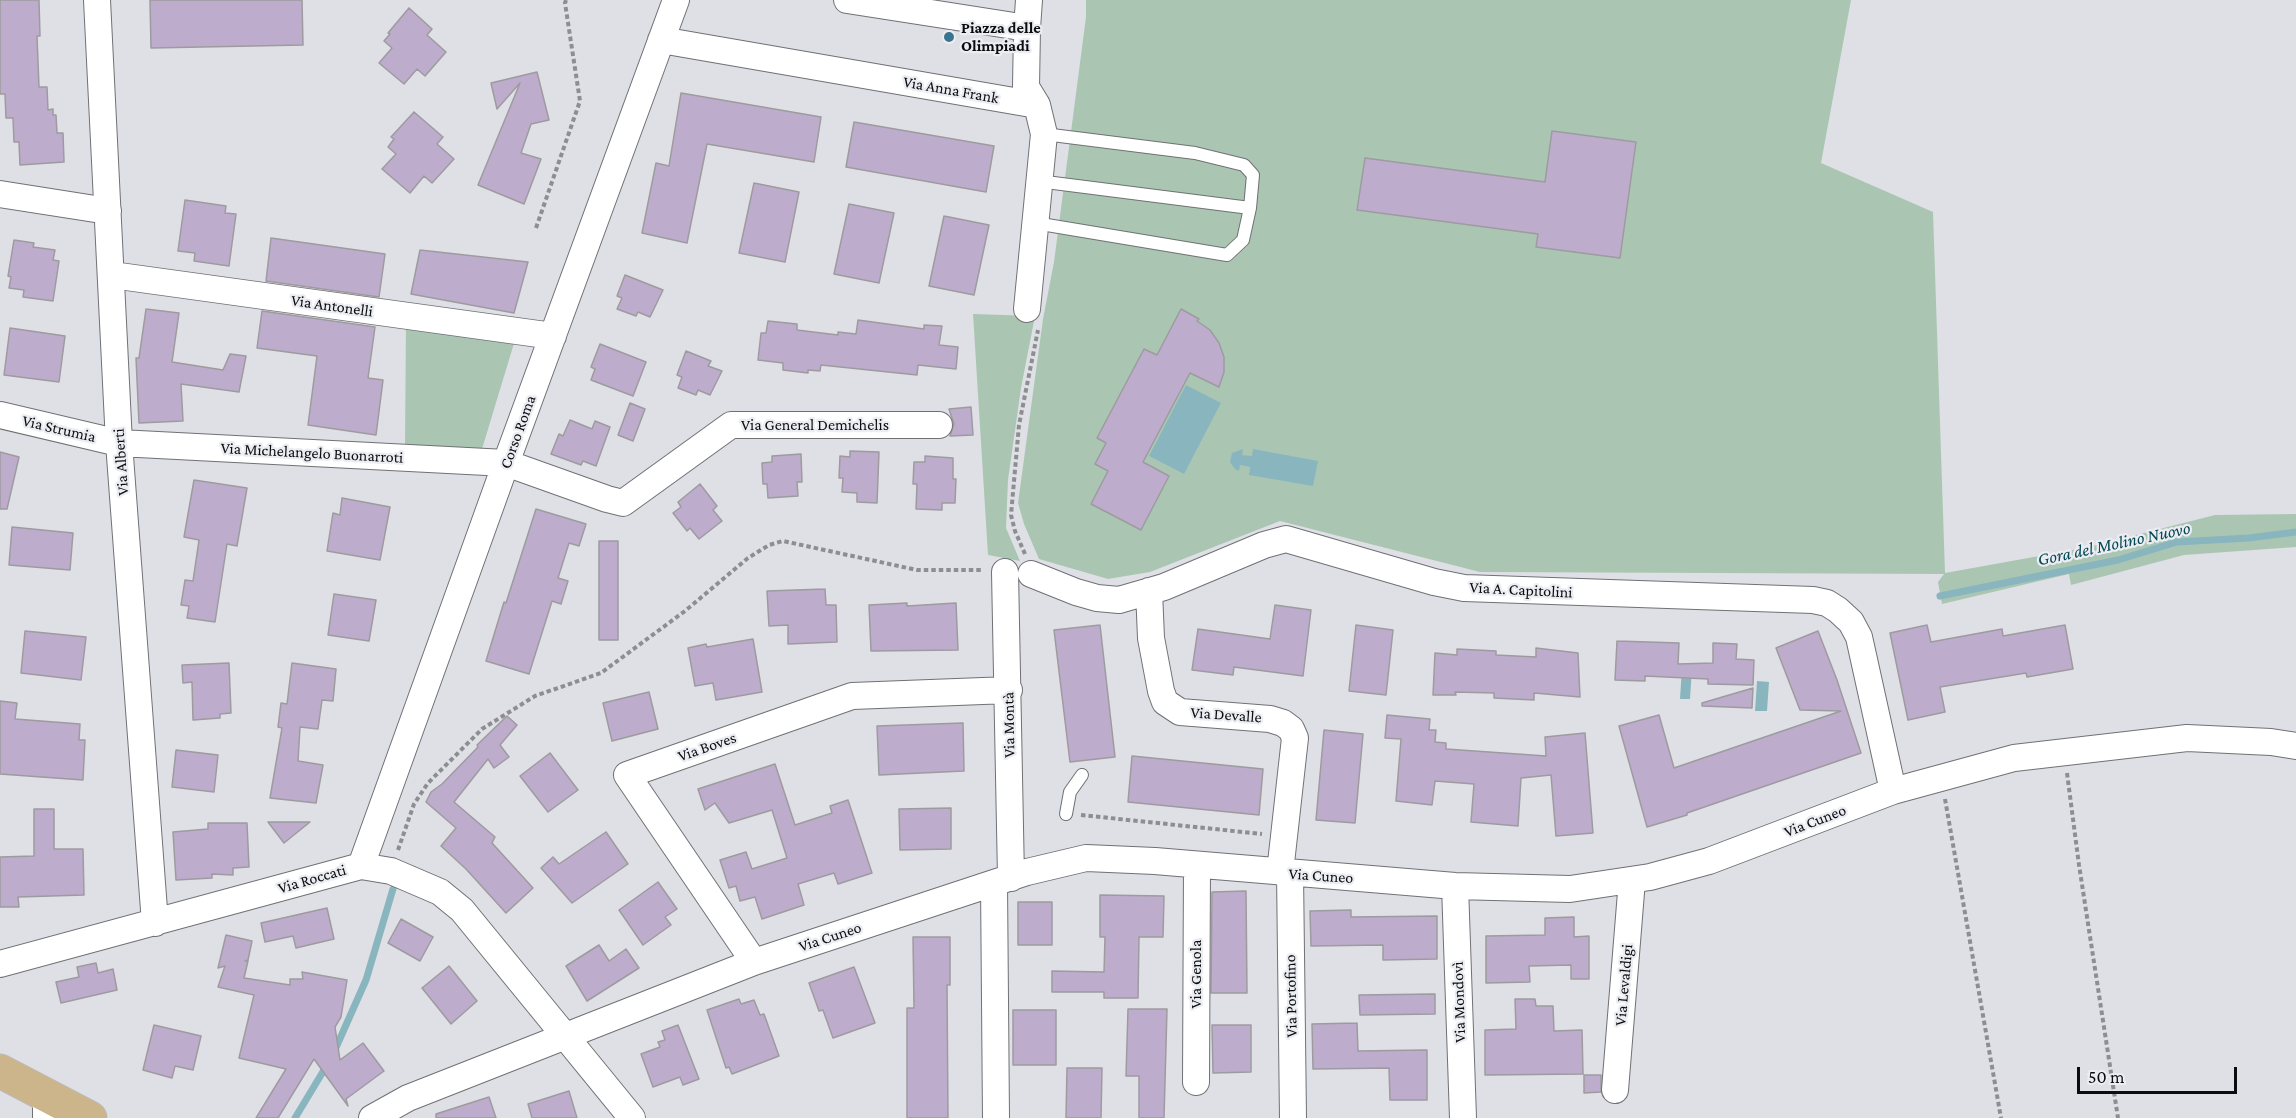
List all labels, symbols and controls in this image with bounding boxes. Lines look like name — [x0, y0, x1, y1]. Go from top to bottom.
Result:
place label: Piazza delle Olimpiadi — [961, 18, 1041, 56]
marker: Piazza delle Olimpiadi — [942, 30, 956, 44]
street label: Via Anna Frank — [902, 72, 1000, 108]
street label: Via Antonelli — [290, 291, 374, 321]
street label: Corso Roma — [496, 393, 540, 471]
street label: Via Strumia — [20, 411, 98, 447]
street label: Via General Demichelis — [741, 415, 889, 435]
street label: Via Alberti — [109, 428, 133, 496]
street label: Via Michelangelo Buonarroti — [220, 439, 404, 467]
water label: Gora del Molino Nuovo — [2036, 517, 2192, 571]
street label: Via A. Capitolini — [1469, 578, 1573, 602]
street label: Via Montà — [999, 692, 1019, 758]
street label: Via Devalle — [1190, 703, 1262, 727]
street label: Via Boves — [675, 728, 739, 766]
street label: Via Cuneo — [1781, 800, 1849, 842]
street label: Via Roccati — [276, 860, 348, 898]
street label: Via Cuneo — [1288, 864, 1354, 888]
street label: Via Cuneo — [796, 918, 864, 956]
street label: Via Genola — [1186, 940, 1206, 1008]
street label: Via Levaldigi — [1611, 943, 1637, 1027]
street label: Via Portofino — [1281, 954, 1301, 1038]
street label: Via Mondovì — [1448, 961, 1470, 1043]
scale bar — [2080, 1055, 2240, 1093]
text: 50 m — [2088, 1067, 2125, 1087]

